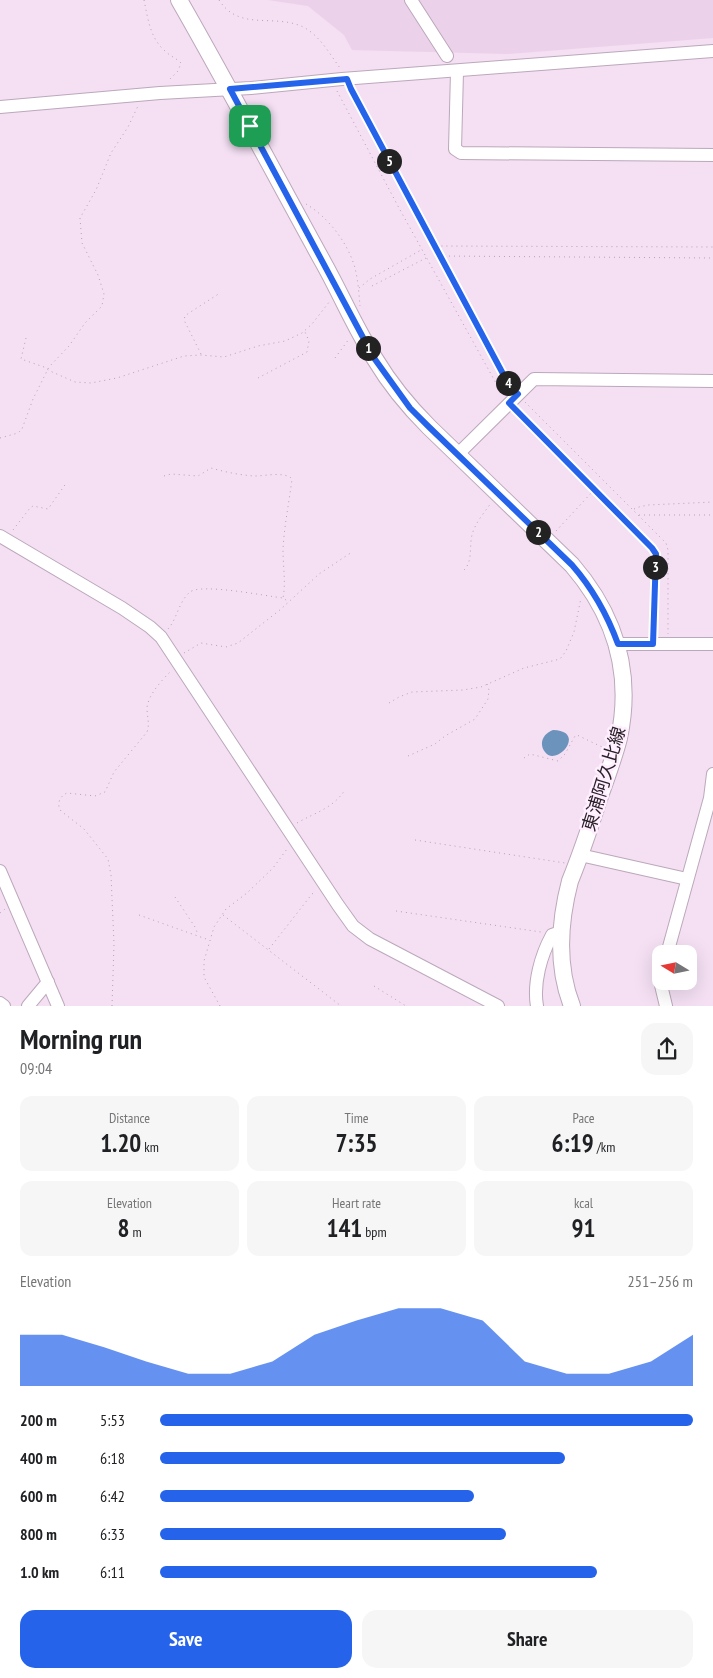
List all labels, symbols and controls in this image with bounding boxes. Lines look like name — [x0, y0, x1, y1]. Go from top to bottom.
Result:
pin — [229, 105, 271, 147]
icon: arrive — [236, 112, 264, 140]
pin: 5 — [376, 148, 402, 174]
text: 5 — [386, 152, 393, 170]
pin: 1 — [356, 336, 380, 360]
text: 1 — [365, 339, 372, 357]
pin: 4 — [496, 370, 520, 396]
text: 4 — [505, 374, 512, 392]
pin: 2 — [526, 520, 550, 544]
text: 2 — [535, 523, 542, 541]
pin: 3 — [642, 554, 668, 580]
text: 3 — [652, 558, 659, 576]
street label: 東浦阿久比線 — [577, 724, 630, 834]
north arrow — [652, 945, 698, 990]
map controls — [652, 945, 697, 990]
text: Morning run — [20, 1020, 142, 1057]
button: share — [641, 1023, 693, 1075]
text: 09:04 — [20, 1058, 52, 1078]
text: Distance — [109, 1109, 150, 1127]
text: Time — [344, 1109, 369, 1127]
text: Pace — [572, 1109, 595, 1127]
text: 1.20 — [100, 1127, 141, 1159]
text: 7:35 — [335, 1127, 378, 1159]
text: 6:19 — [552, 1127, 594, 1159]
text: km — [141, 1138, 159, 1156]
text: /km — [594, 1138, 615, 1156]
text: Elevation — [107, 1194, 152, 1212]
text: Heart rate — [332, 1194, 381, 1212]
text: kcal — [574, 1194, 593, 1212]
text: 8 — [117, 1212, 129, 1244]
text: 141 — [326, 1212, 362, 1244]
text: 91 — [572, 1212, 595, 1244]
text: m — [129, 1223, 142, 1241]
text: bpm — [362, 1223, 387, 1241]
text: Elevation — [20, 1271, 71, 1291]
text: 251–256 m — [628, 1271, 693, 1291]
text: 200 m — [20, 1410, 57, 1430]
text: 5:53 — [100, 1410, 125, 1430]
text: 400 m — [20, 1448, 57, 1468]
text: 6:18 — [100, 1448, 125, 1468]
text: 600 m — [20, 1486, 57, 1506]
text: 6:42 — [100, 1486, 125, 1506]
text: 800 m — [20, 1524, 57, 1544]
text: 6:33 — [100, 1524, 125, 1544]
text: 1.0 km — [20, 1562, 59, 1582]
text: 6:11 — [100, 1562, 125, 1582]
button: Save — [20, 1610, 352, 1668]
button: Share — [362, 1610, 693, 1668]

